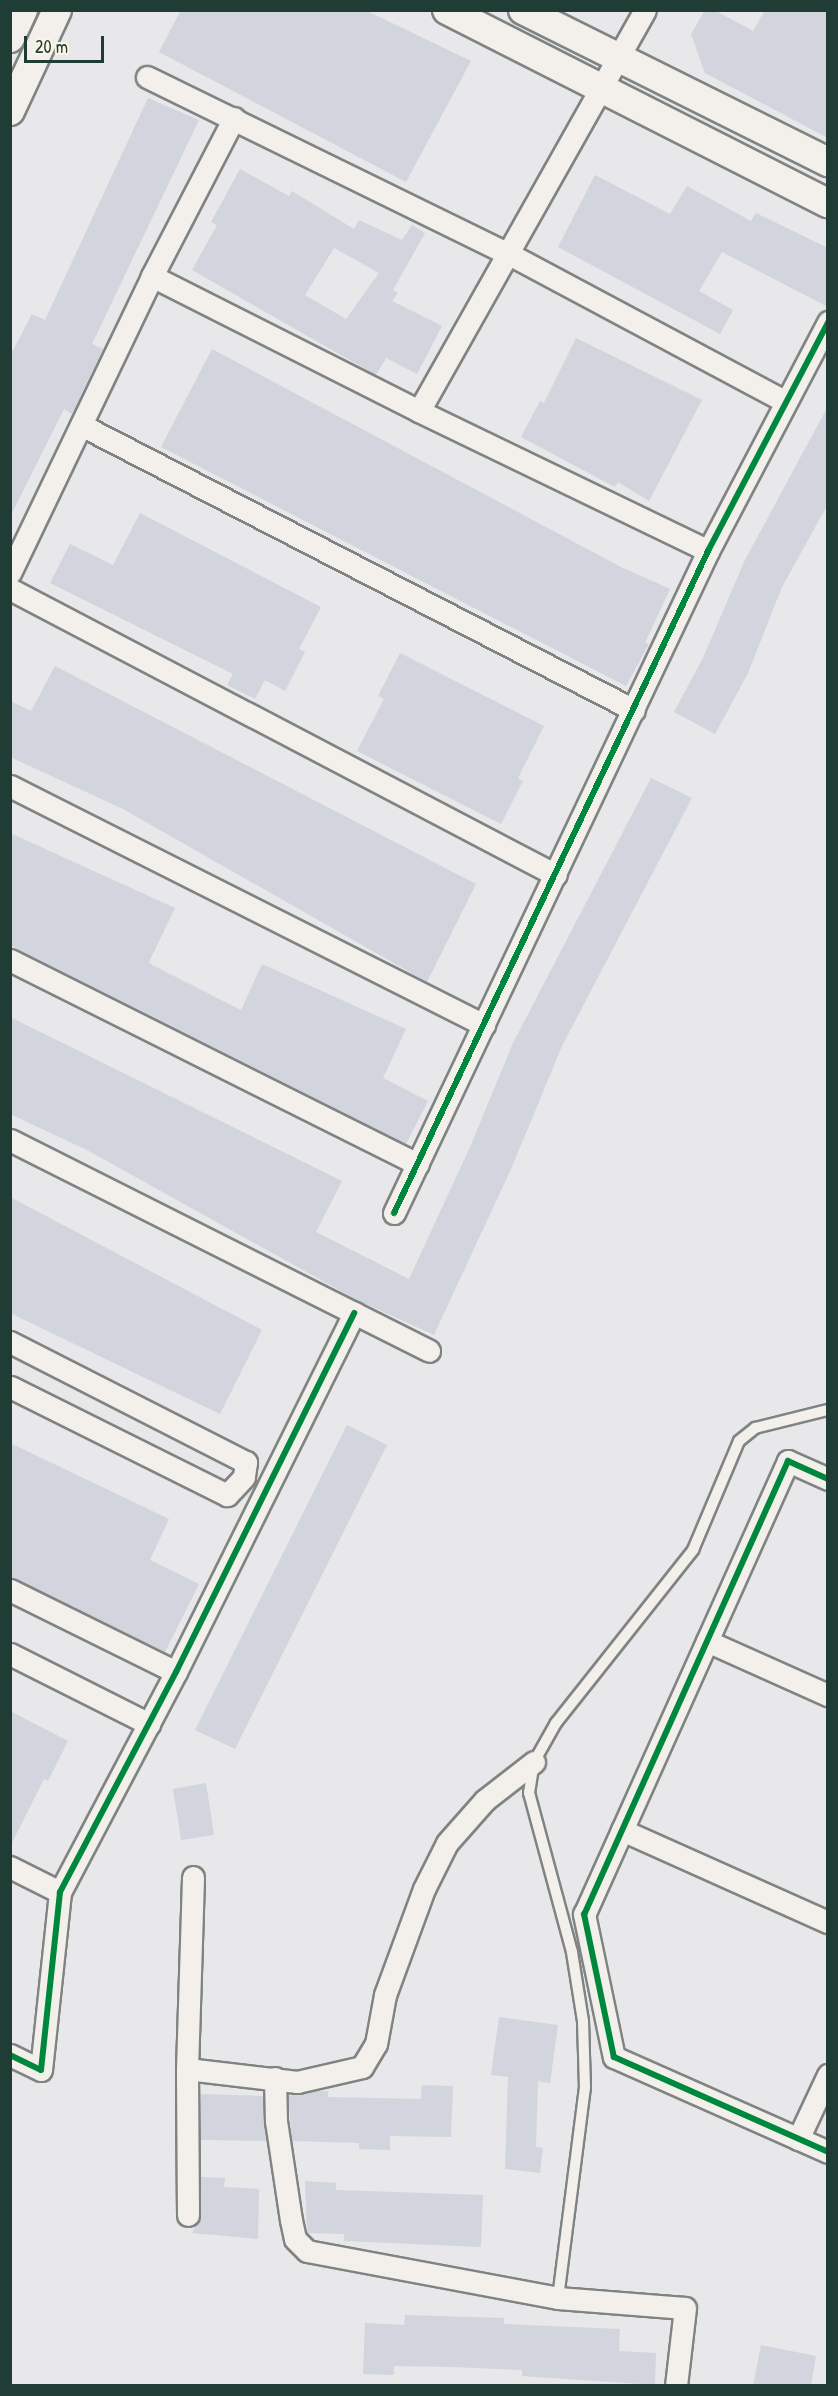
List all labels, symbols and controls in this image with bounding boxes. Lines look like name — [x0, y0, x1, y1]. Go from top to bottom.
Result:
scale bar — [27, 24, 106, 62]
text: 20 m — [35, 34, 68, 59]

